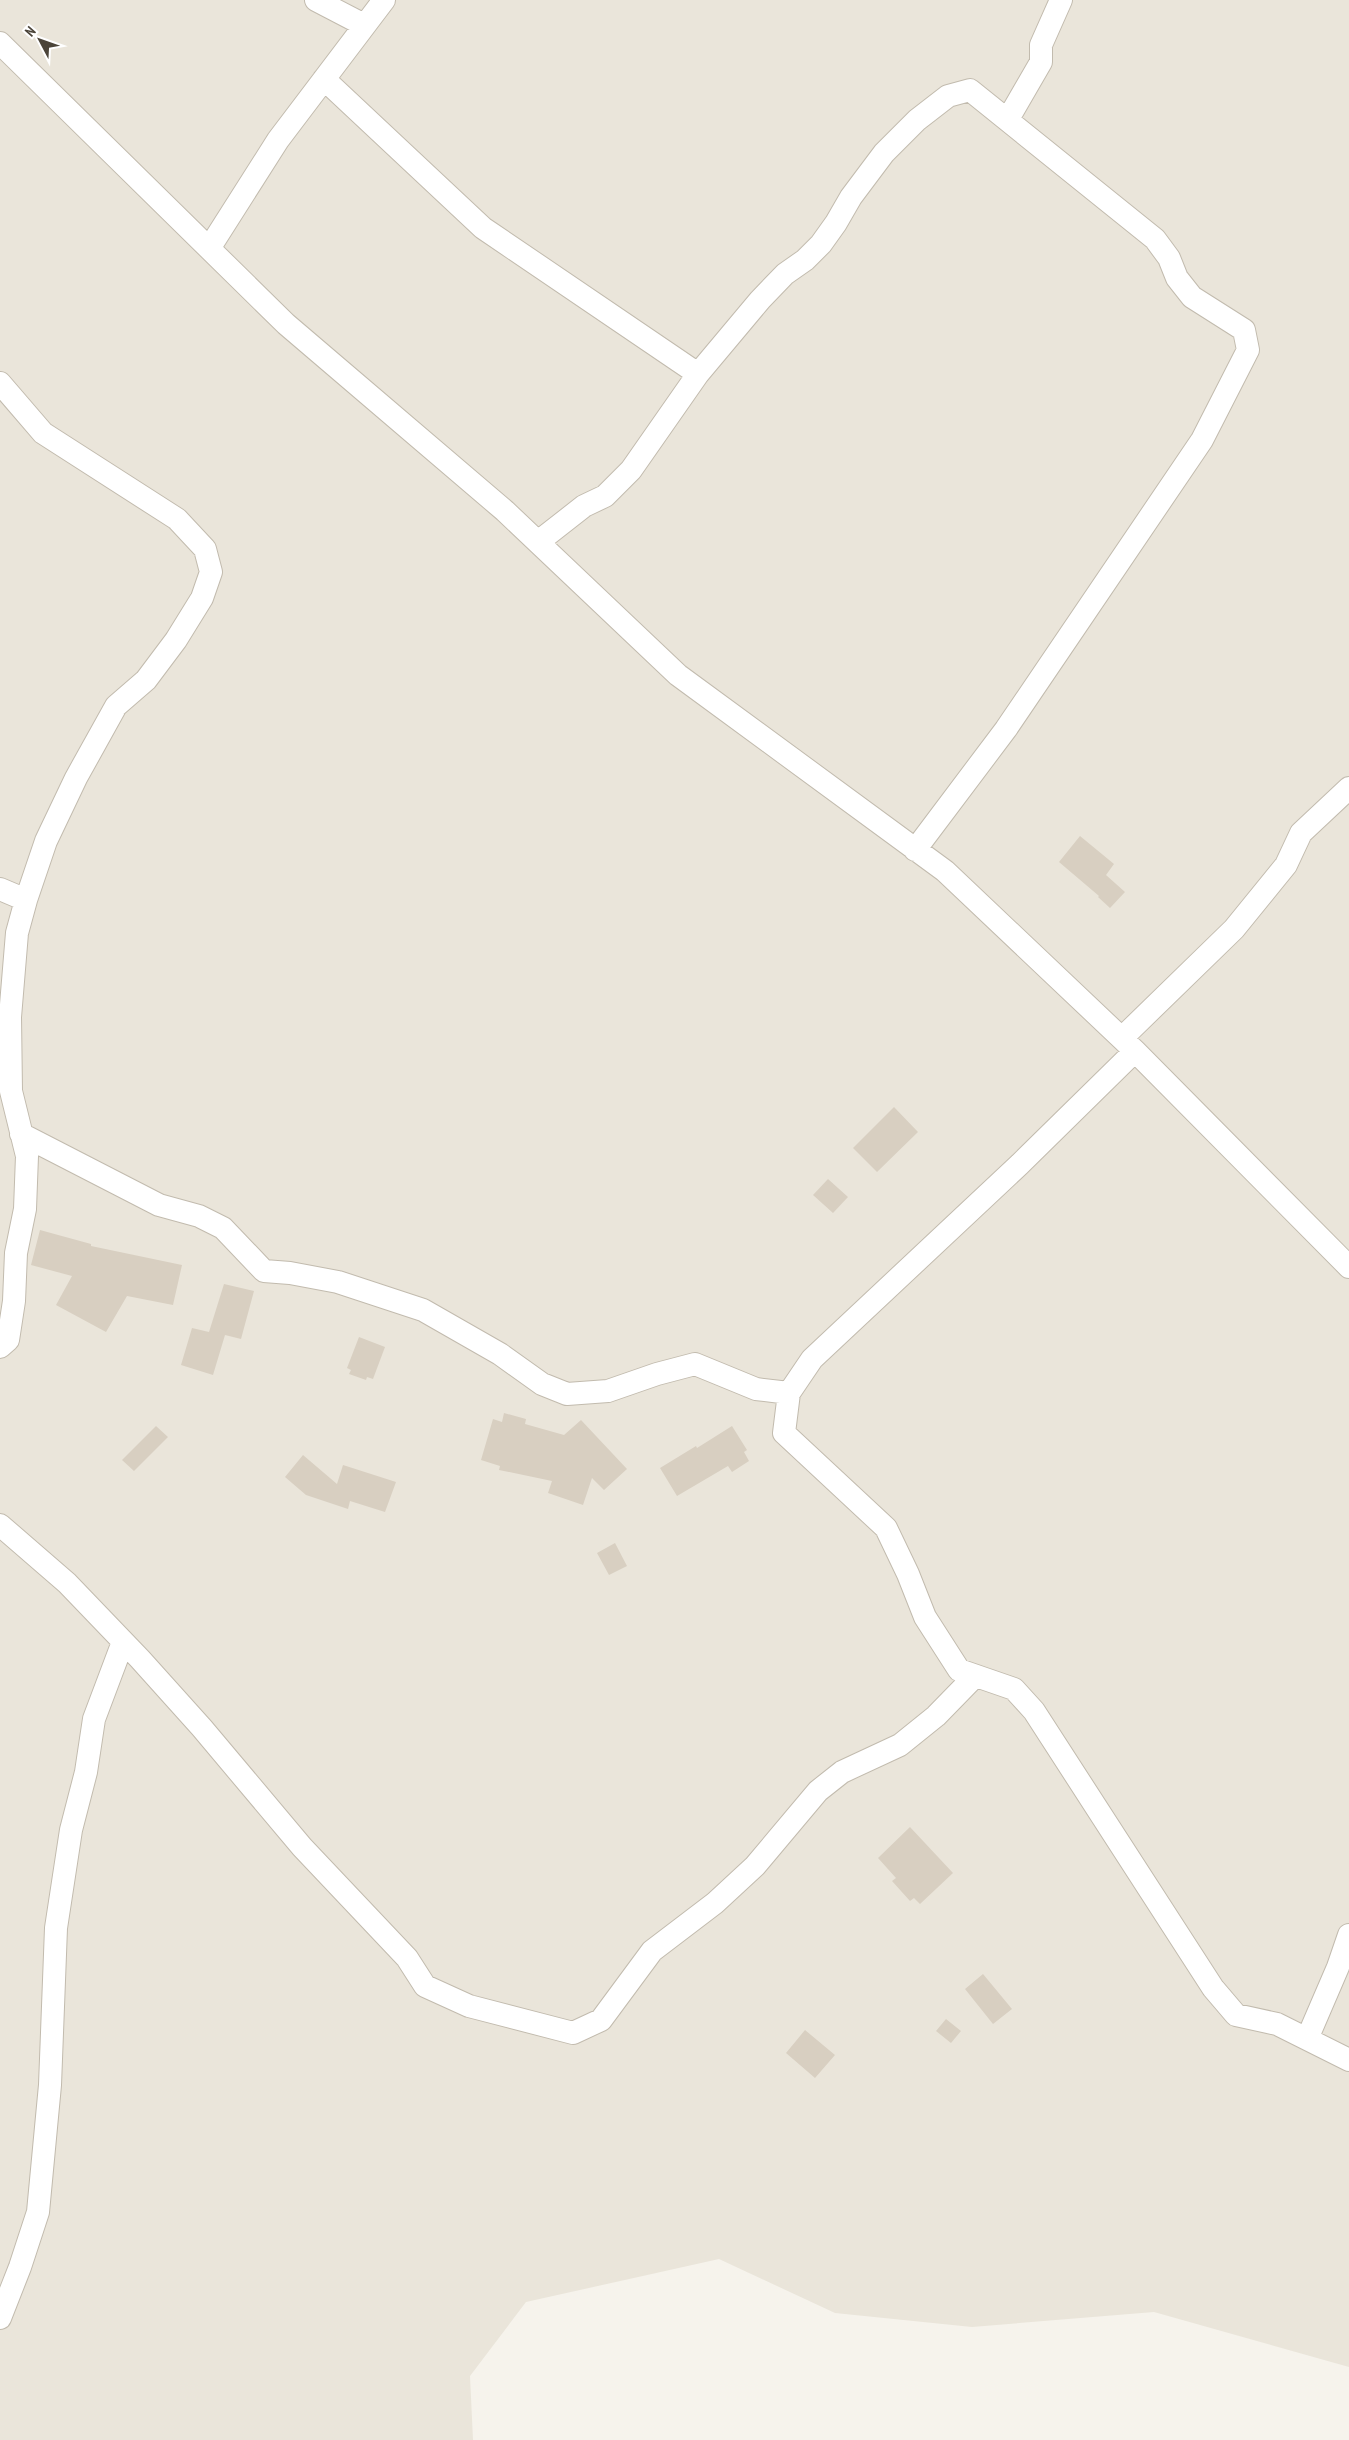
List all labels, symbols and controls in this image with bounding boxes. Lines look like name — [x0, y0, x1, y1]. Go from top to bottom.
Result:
north arrow — [15, 15, 65, 65]
text: N — [21, 23, 39, 40]

